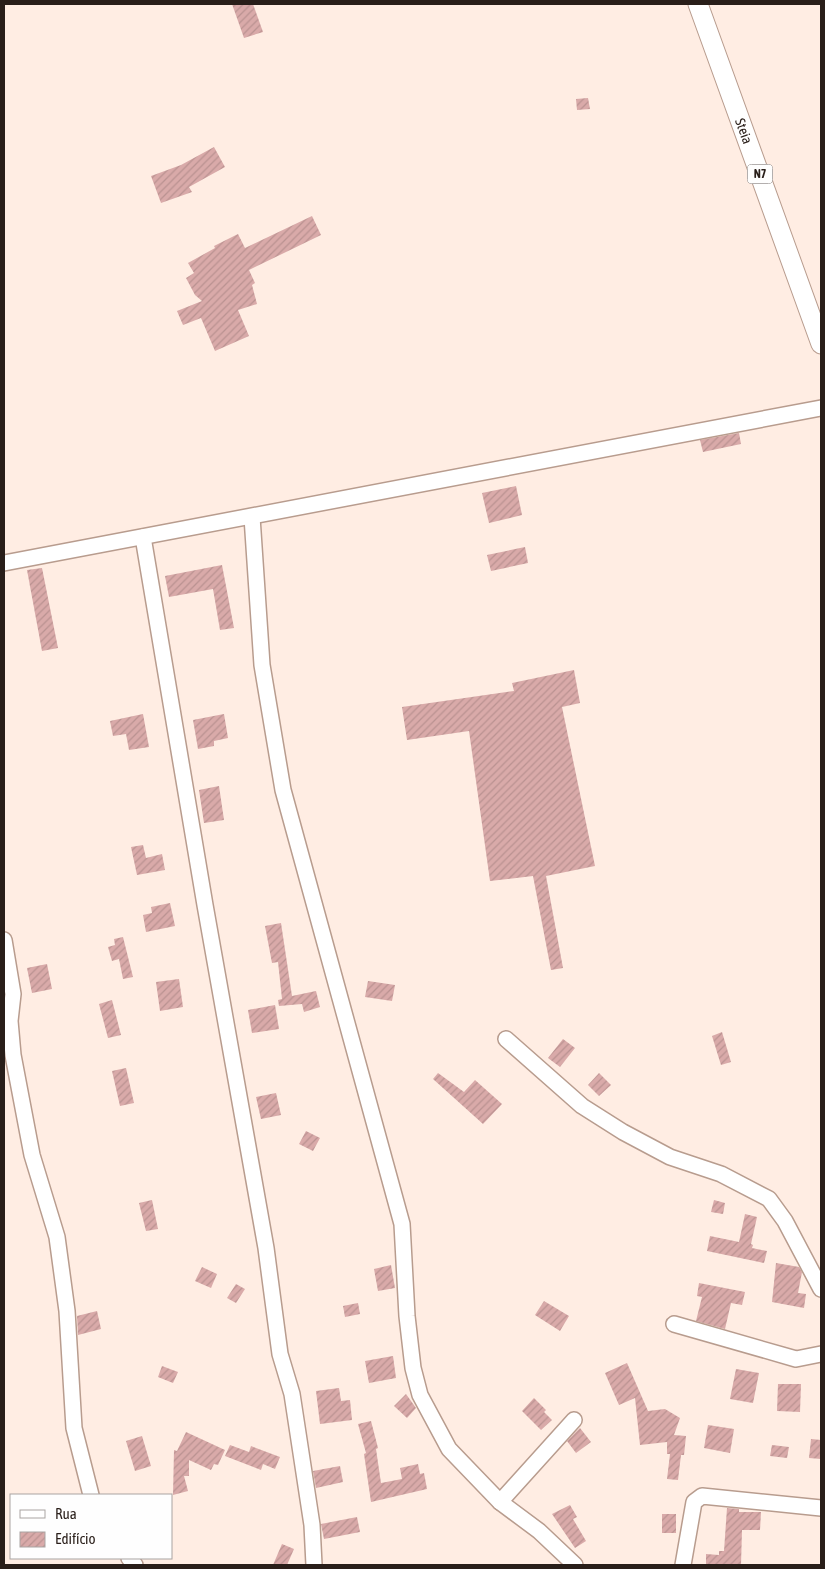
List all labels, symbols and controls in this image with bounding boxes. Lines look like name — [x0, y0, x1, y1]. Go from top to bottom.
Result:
street label: Steia — [732, 116, 756, 146]
road number: N7 — [748, 164, 772, 183]
legend — [10, 1494, 172, 1559]
text: Rua — [55, 1505, 77, 1522]
text: Edifício — [55, 1530, 96, 1547]

